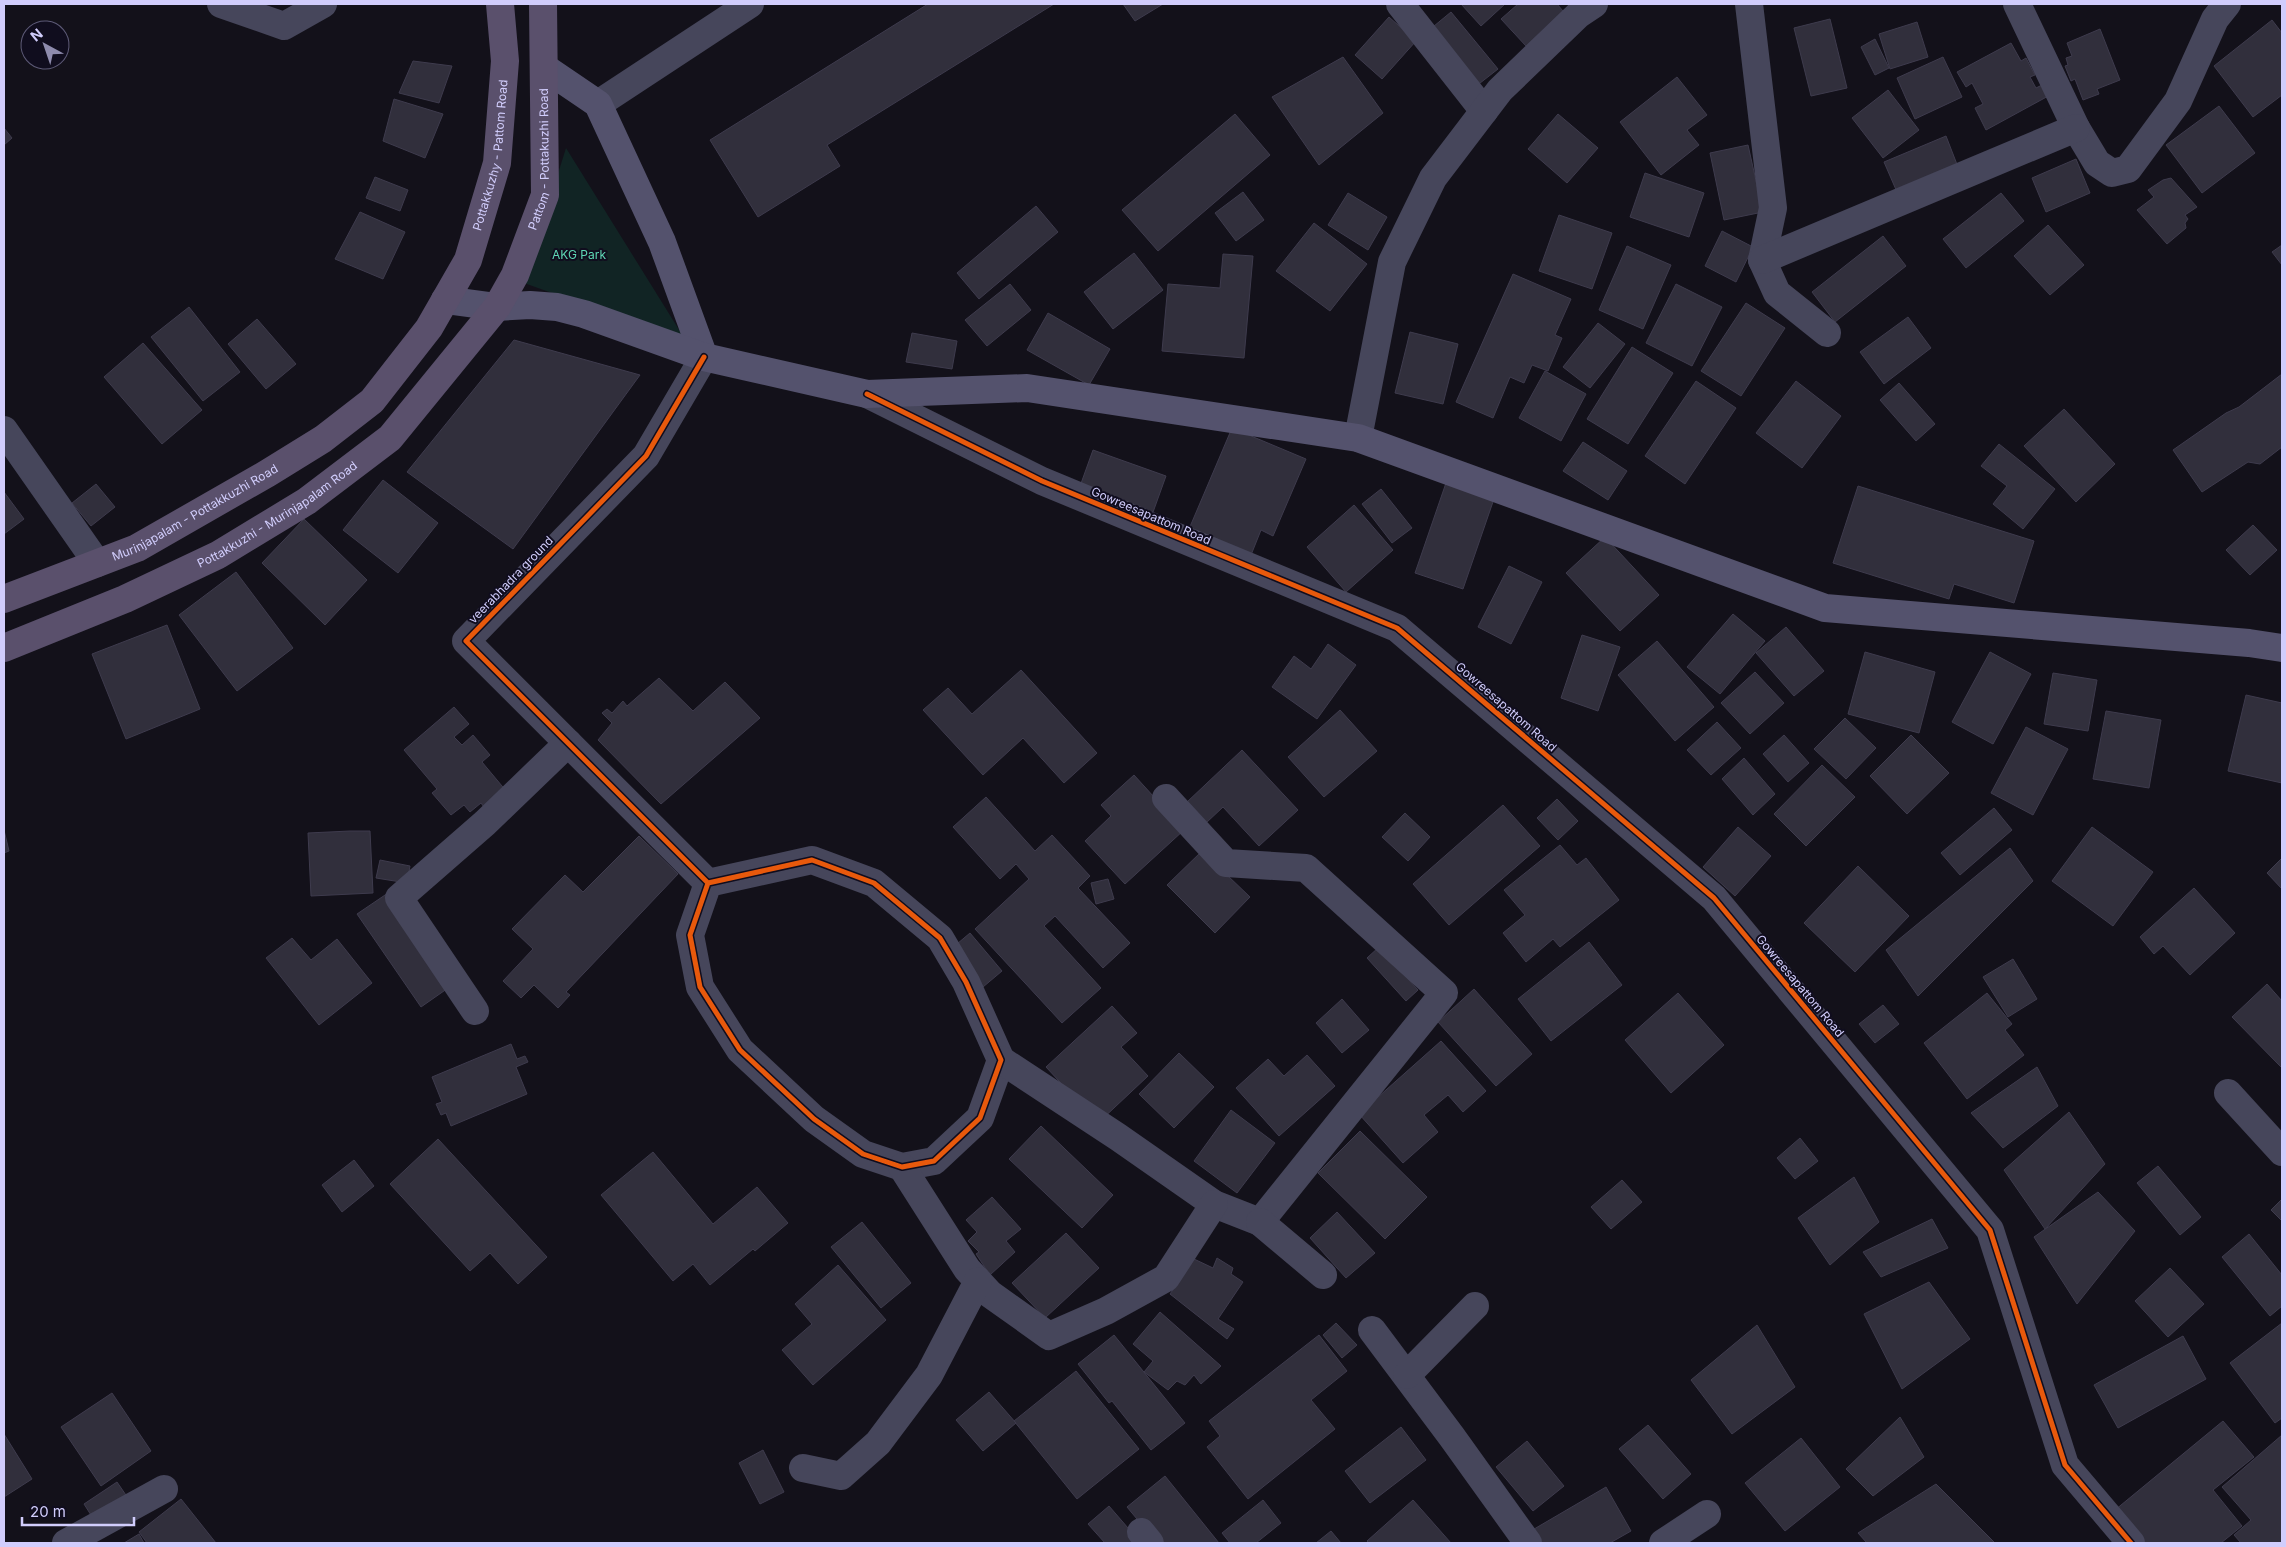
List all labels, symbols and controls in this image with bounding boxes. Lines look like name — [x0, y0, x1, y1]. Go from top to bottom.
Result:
north arrow — [20, 20, 70, 70]
text: N — [27, 25, 46, 45]
street label: Pottakkuzhy - Pattom Road — [469, 79, 511, 232]
street label: Pattom - Pottakuzhi Road — [525, 88, 552, 232]
park label: AKG Park — [552, 247, 606, 262]
street label: Pottakkuzhi - Murinjapalam Road — [195, 458, 360, 571]
street label: Murinjapalam - Pottakkuzhi Road — [110, 461, 280, 564]
street label: Gowreesapattom Road — [1089, 483, 1213, 548]
street label: veerabhadra ground — [465, 533, 556, 626]
street label: Gowreesapattom Road — [1453, 659, 1560, 755]
street label: Gowreesapattom Road — [1753, 932, 1848, 1040]
scale bar — [22, 1494, 135, 1526]
text: 20 m — [30, 1502, 66, 1521]

